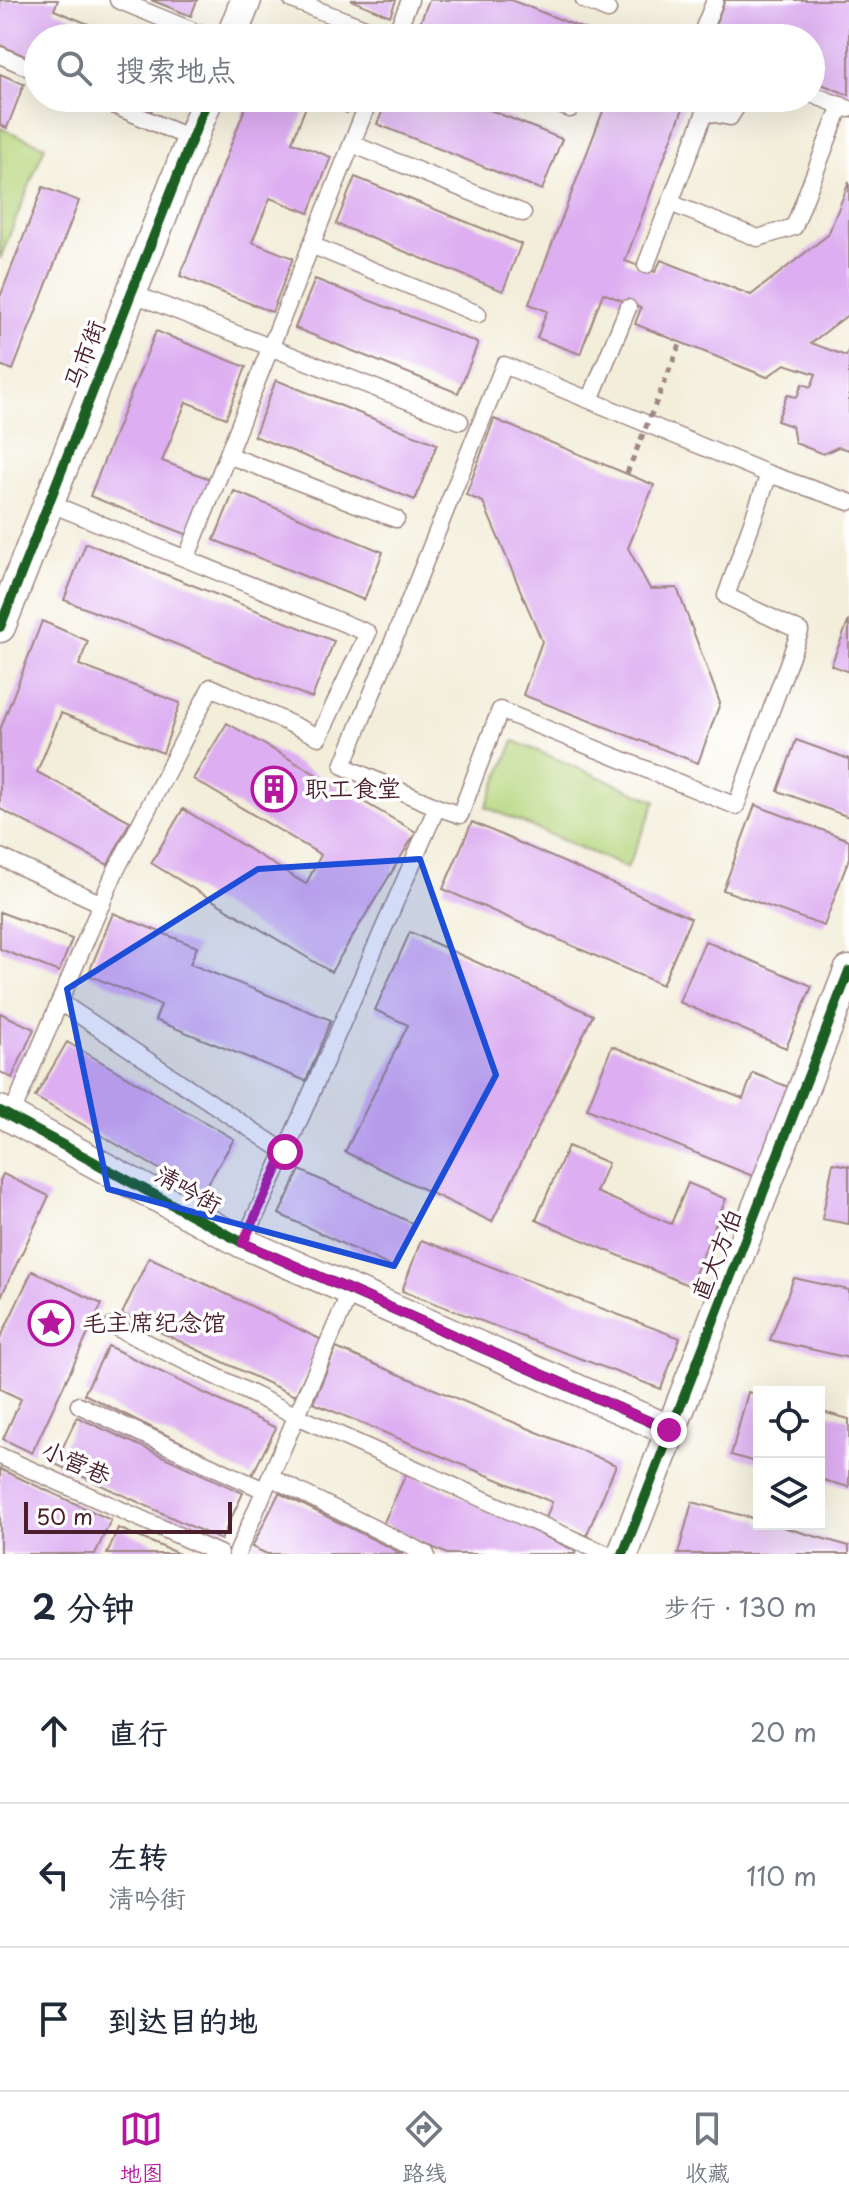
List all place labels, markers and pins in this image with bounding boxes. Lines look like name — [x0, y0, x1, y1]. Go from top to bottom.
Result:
building icon: 职工食堂 — [250, 765, 298, 813]
place label: 职工食堂 — [305, 769, 401, 805]
place icon: 毛主席纪念馆 — [27, 1299, 75, 1347]
place label: 毛主席纪念馆 — [82, 1303, 226, 1339]

